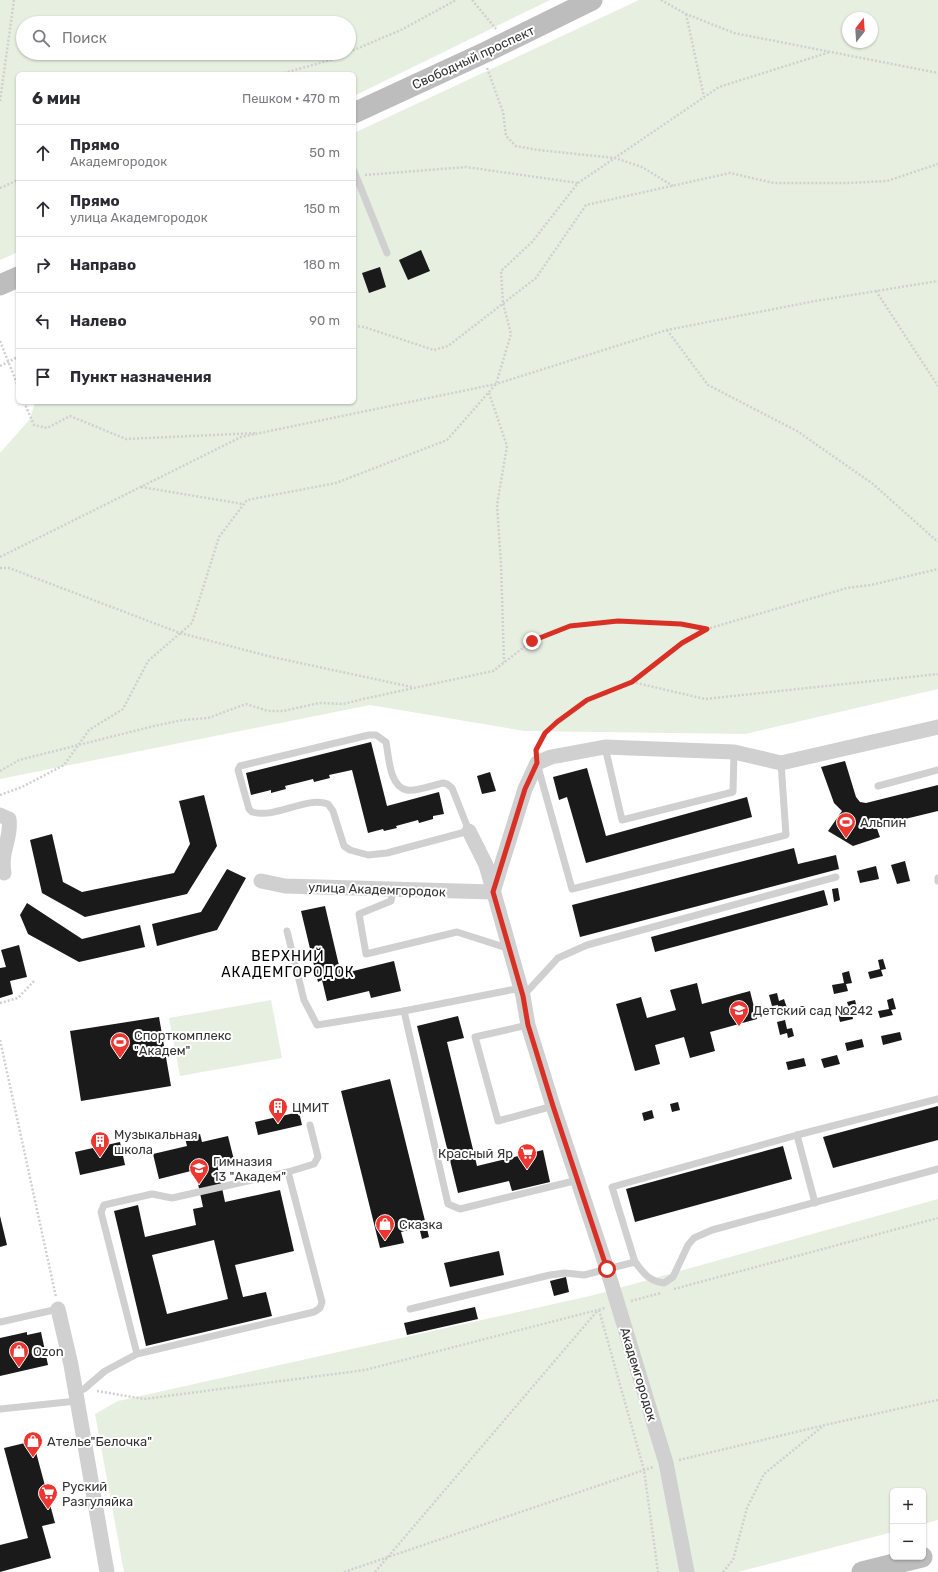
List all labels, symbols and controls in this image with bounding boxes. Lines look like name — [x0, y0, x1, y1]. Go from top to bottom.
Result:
north arrow — [842, 12, 878, 48]
search box — [16, 16, 356, 60]
street label: Свободный проспект — [410, 22, 537, 92]
icon: search — [30, 27, 52, 49]
text: Поиск — [62, 29, 107, 47]
text: 6 мин — [32, 88, 81, 108]
text: Пешком · 470 m — [242, 91, 340, 106]
text: Прямо — [70, 136, 120, 154]
icon: ahead — [32, 142, 54, 164]
text: 50 m — [309, 145, 340, 160]
text: Академгородок — [70, 154, 167, 169]
text: Прямо — [70, 192, 120, 210]
icon: ahead — [32, 198, 54, 220]
text: 150 m — [304, 201, 340, 216]
text: улица Академгородок — [70, 210, 208, 225]
icon: right — [32, 254, 54, 276]
text: Направо — [70, 256, 136, 274]
text: 180 m — [303, 257, 340, 272]
icon: left — [32, 310, 54, 332]
text: Налево — [70, 312, 127, 330]
text: 90 m — [309, 313, 340, 328]
icon: arrive — [32, 366, 54, 388]
text: Пункт назначения — [70, 368, 212, 386]
route end — [523, 632, 541, 650]
sports icon: Альпин — [835, 811, 857, 839]
place label: Альпин — [860, 815, 906, 830]
street label: улица Академгородок — [308, 880, 446, 899]
district label: ВЕРХНИЙ АКАДЕМГОРОДОК — [221, 947, 355, 981]
school or university icon: Детский сад №242 — [728, 999, 750, 1027]
place label: Детский сад №242 — [753, 1003, 873, 1018]
place label: Спорткомплекс "Академ" — [134, 1028, 232, 1058]
sports icon: Спорткомплекс "Академ" — [109, 1031, 131, 1059]
building icon: ЦМИТ — [267, 1096, 289, 1124]
place label: ЦМИТ — [292, 1100, 330, 1115]
place label: Музыкальная школа — [114, 1127, 198, 1157]
building icon: Музыкальная школа — [89, 1130, 111, 1158]
supermarket icon: Красный Яр — [516, 1142, 538, 1170]
place label: Красный Яр — [438, 1146, 513, 1161]
place label: Гимназия 13 "Академ" — [213, 1154, 286, 1184]
school or university icon: Гимназия 13 "Академ" — [188, 1157, 210, 1185]
shop icon: Сказка — [374, 1213, 396, 1241]
place label: Сказка — [399, 1217, 443, 1232]
route start — [598, 1260, 616, 1278]
street label: Академгородок — [617, 1325, 660, 1423]
shop icon: Ozon — [8, 1340, 30, 1368]
place label: Ozon — [33, 1344, 64, 1359]
shop icon: Ателье"Белочка" — [22, 1430, 44, 1458]
place label: Ателье"Белочка" — [47, 1434, 152, 1449]
place label: Руский Разгуляйка — [62, 1479, 133, 1509]
supermarket icon: Руский Разгуляйка — [37, 1482, 59, 1510]
map controls — [890, 1488, 926, 1560]
button: + — [890, 1488, 926, 1524]
button: − — [890, 1524, 926, 1560]

